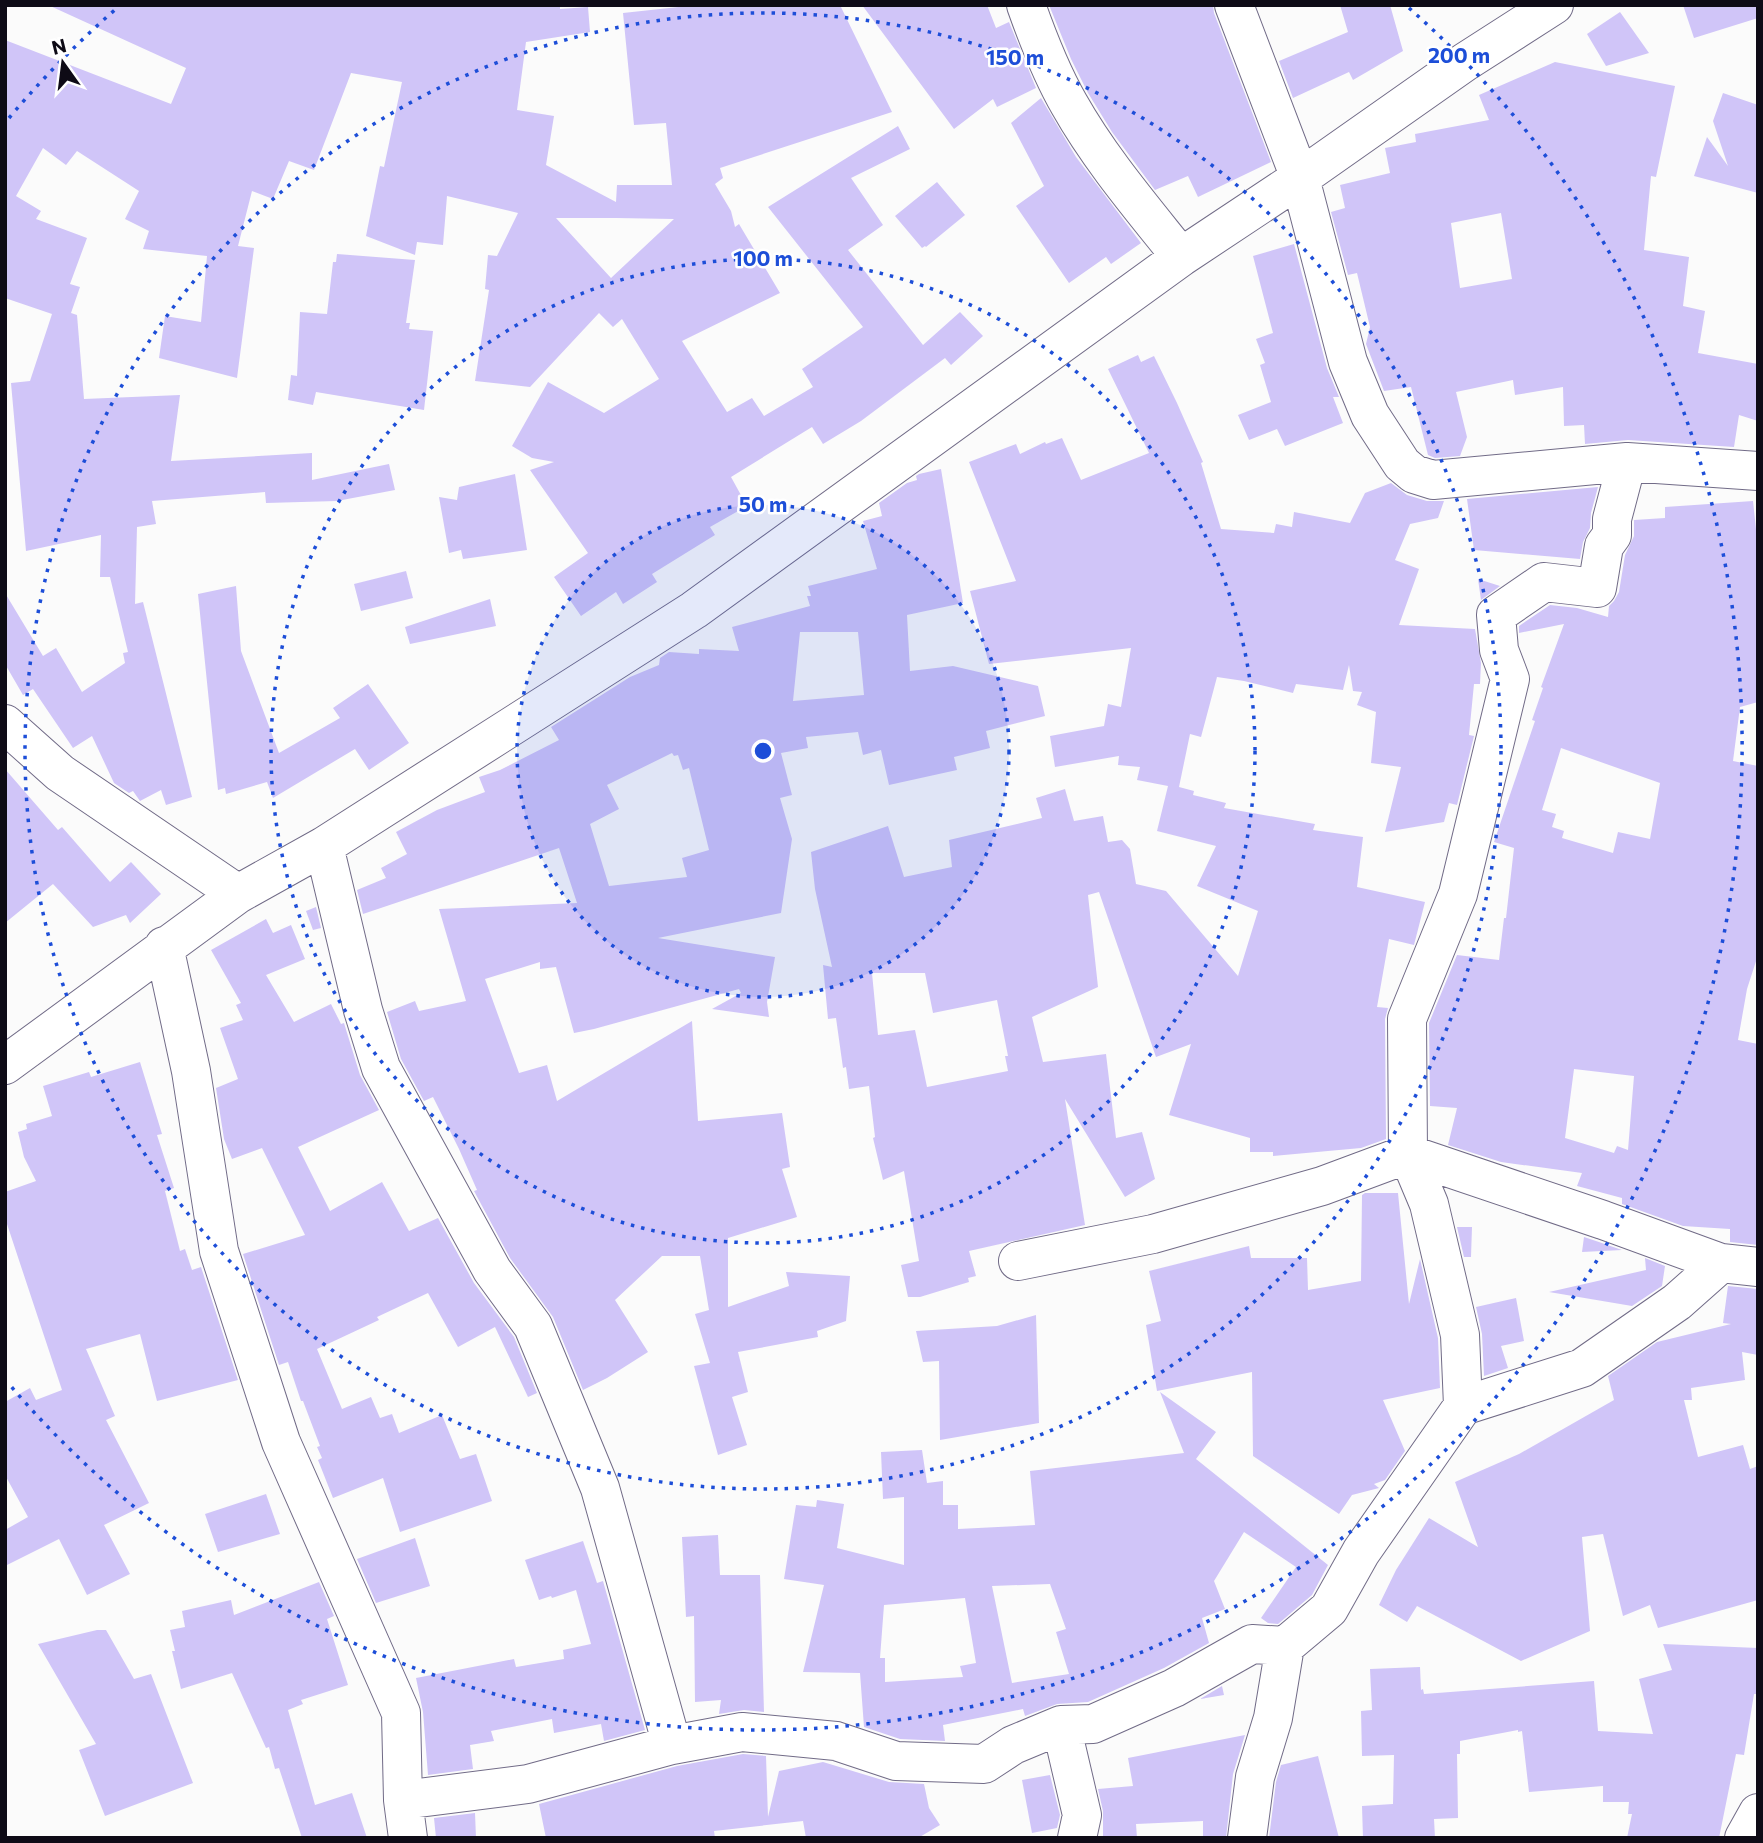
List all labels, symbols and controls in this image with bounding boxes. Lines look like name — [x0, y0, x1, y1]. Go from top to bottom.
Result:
north arrow — [28, 28, 98, 98]
text: N — [49, 33, 68, 59]
text: 200 m — [1428, 42, 1490, 67]
text: 150 m — [986, 44, 1044, 69]
text: 100 m — [733, 245, 793, 270]
text: 50 m — [739, 491, 787, 516]
centre of rings — [751, 739, 775, 763]

